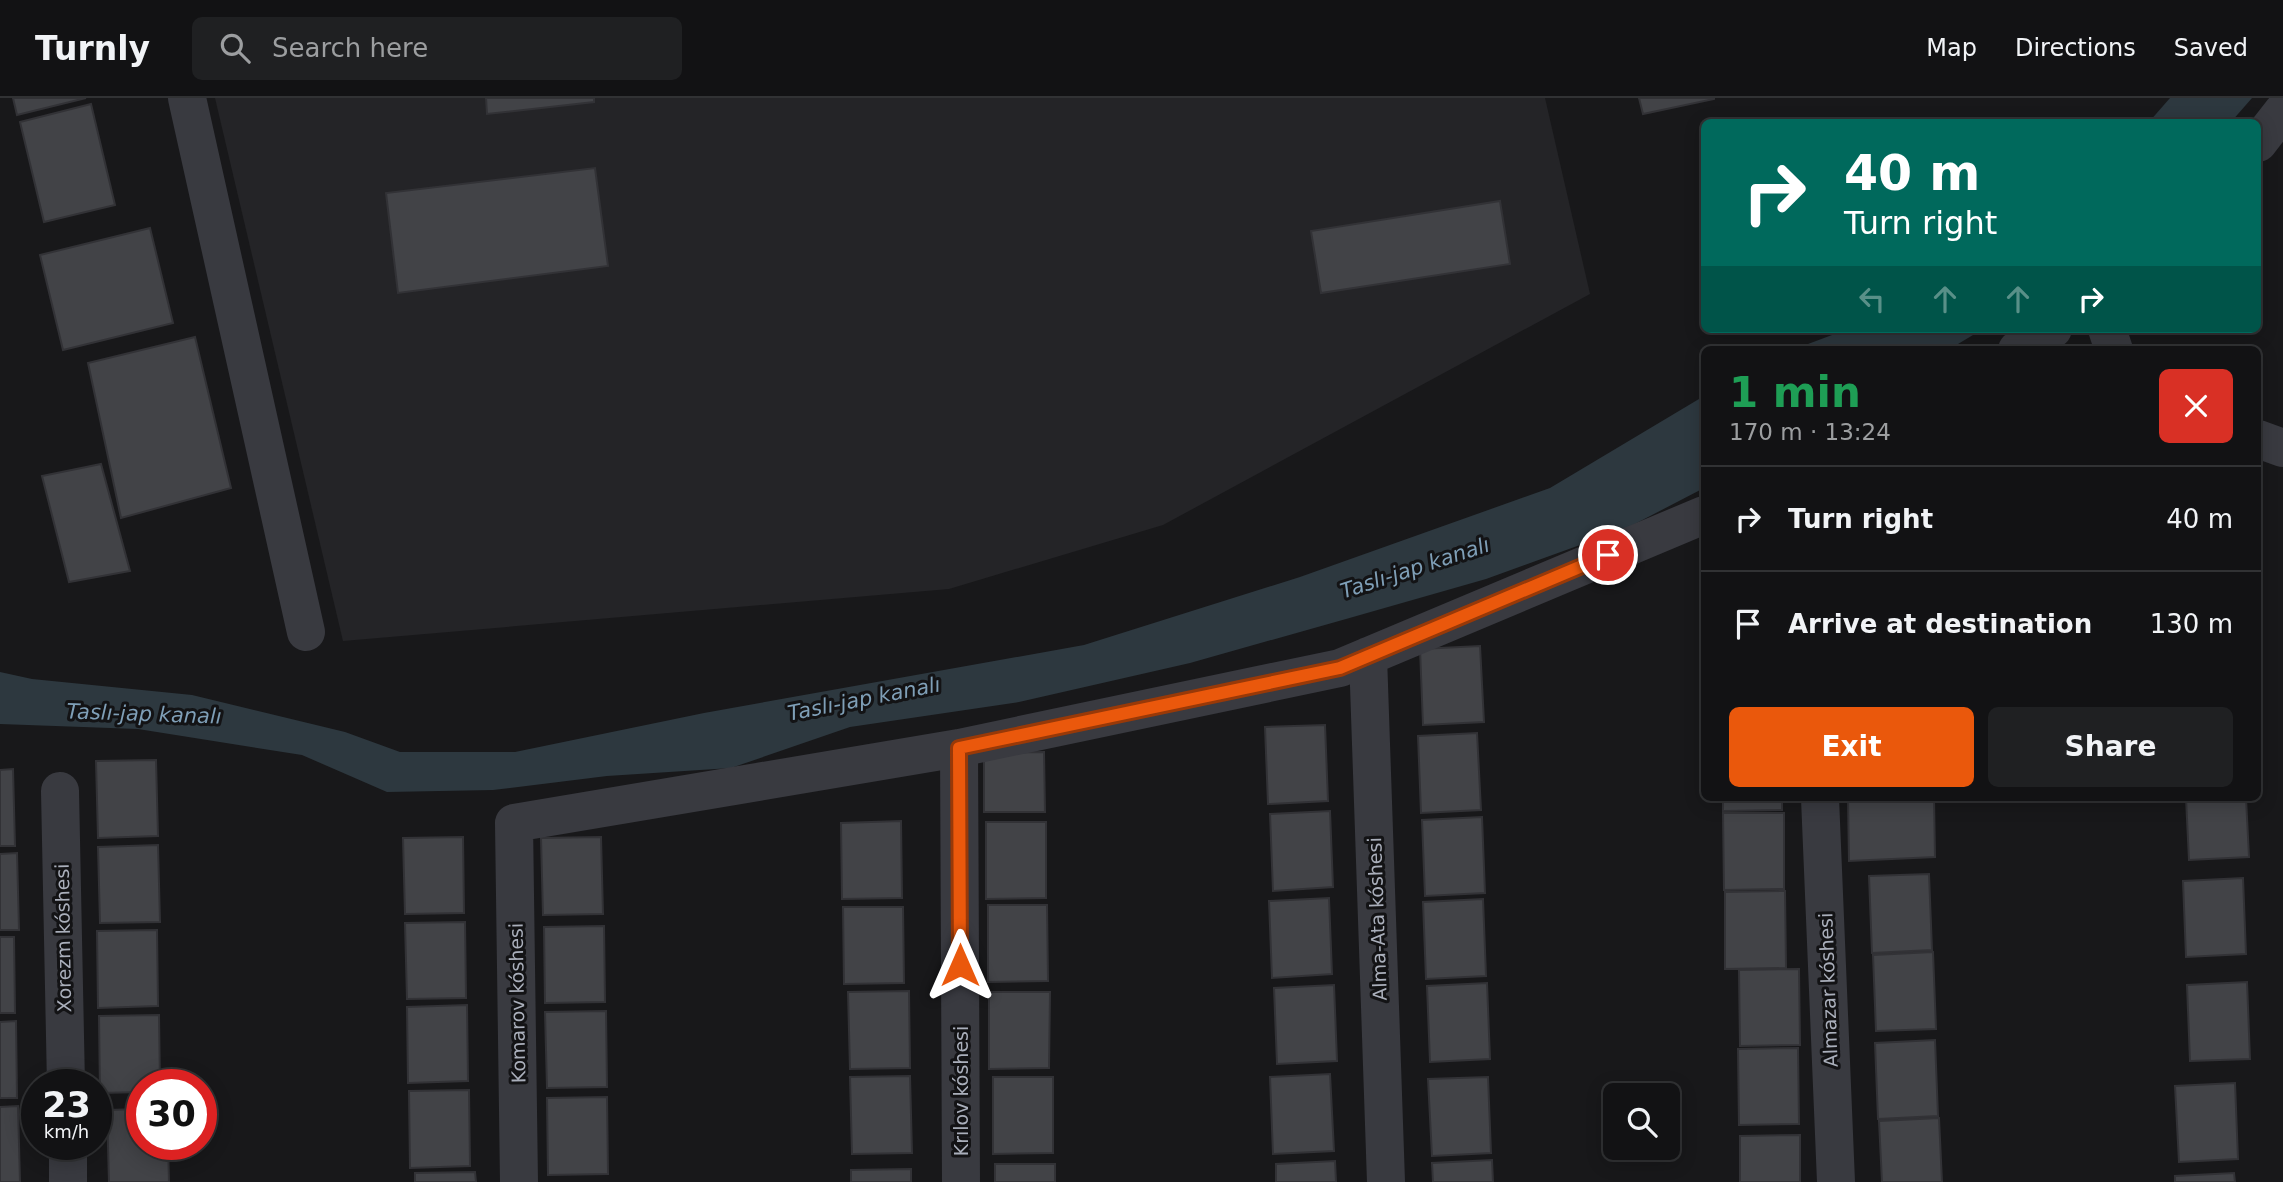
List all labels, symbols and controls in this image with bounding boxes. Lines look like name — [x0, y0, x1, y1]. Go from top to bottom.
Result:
search box — [192, 17, 682, 80]
text: Turnly — [35, 29, 150, 68]
icon: search — [216, 29, 254, 67]
text: Search here — [272, 33, 428, 63]
text: Map — [1926, 34, 1977, 62]
text: Directions — [2015, 34, 2136, 62]
text: Saved — [2174, 34, 2248, 62]
text: 40 m — [1844, 145, 1980, 202]
icon: right — [1729, 147, 1820, 238]
text: Turn right — [1844, 204, 1997, 242]
icon: left — [1853, 280, 1891, 318]
icon: ahead — [1926, 280, 1964, 318]
icon: ahead — [1999, 280, 2037, 318]
icon: right — [2072, 280, 2110, 318]
text: 1 min — [1729, 368, 1861, 417]
button: close — [2159, 369, 2233, 443]
text: 170 m · 13:24 — [1729, 419, 1891, 445]
icon: right — [1729, 500, 1767, 538]
text: Turn right — [1788, 504, 1933, 534]
text: 40 m — [2166, 504, 2233, 534]
pin — [1578, 525, 1638, 585]
water label: Taslı-jap kanalı — [1337, 533, 1493, 603]
icon: arrive — [1589, 536, 1627, 574]
icon: arrive — [1729, 605, 1767, 643]
text: Arrive at destination — [1788, 609, 2092, 639]
text: 130 m — [2150, 609, 2233, 639]
water label: Taslı-jap kanalı — [786, 672, 942, 726]
water label: Taslı-jap kanalı — [66, 699, 222, 729]
button: Exit — [1729, 707, 1974, 787]
button: Share — [1988, 707, 2233, 787]
street label: Alma-Ata kóshesi — [1363, 837, 1391, 1001]
street label: Xorezm kóshesi — [51, 863, 75, 1013]
street label: Almazar kóshesi — [1814, 912, 1842, 1068]
street label: Komarov kóshesi — [505, 923, 529, 1083]
position arrow — [923, 928, 997, 1002]
street label: Krılov kóshesi — [950, 1026, 972, 1156]
speed limit sign: 30 — [126, 1069, 217, 1160]
map controls — [1603, 1083, 1680, 1160]
button: search — [1603, 1083, 1680, 1160]
text: 23 — [42, 1085, 91, 1125]
text: km/h — [44, 1121, 89, 1142]

